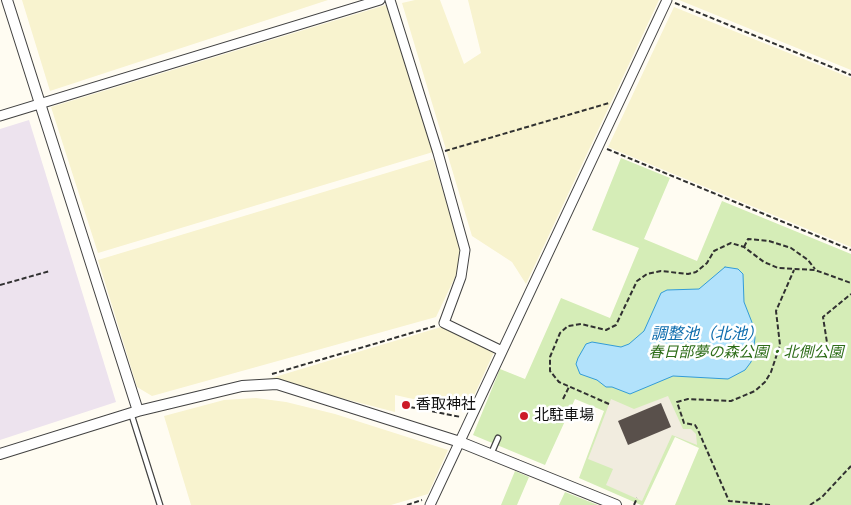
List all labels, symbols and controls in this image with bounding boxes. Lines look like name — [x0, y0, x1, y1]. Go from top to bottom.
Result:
water label: 調整池（北池） — [651, 324, 763, 344]
park label: 春日部夢の森公園・北側公園 — [649, 344, 843, 362]
place label: 香取神社 — [416, 396, 476, 414]
marker: 香取神社 — [400, 399, 412, 411]
place label: 北駐車場 — [534, 407, 594, 425]
marker: 北駐車場 — [518, 410, 530, 422]

